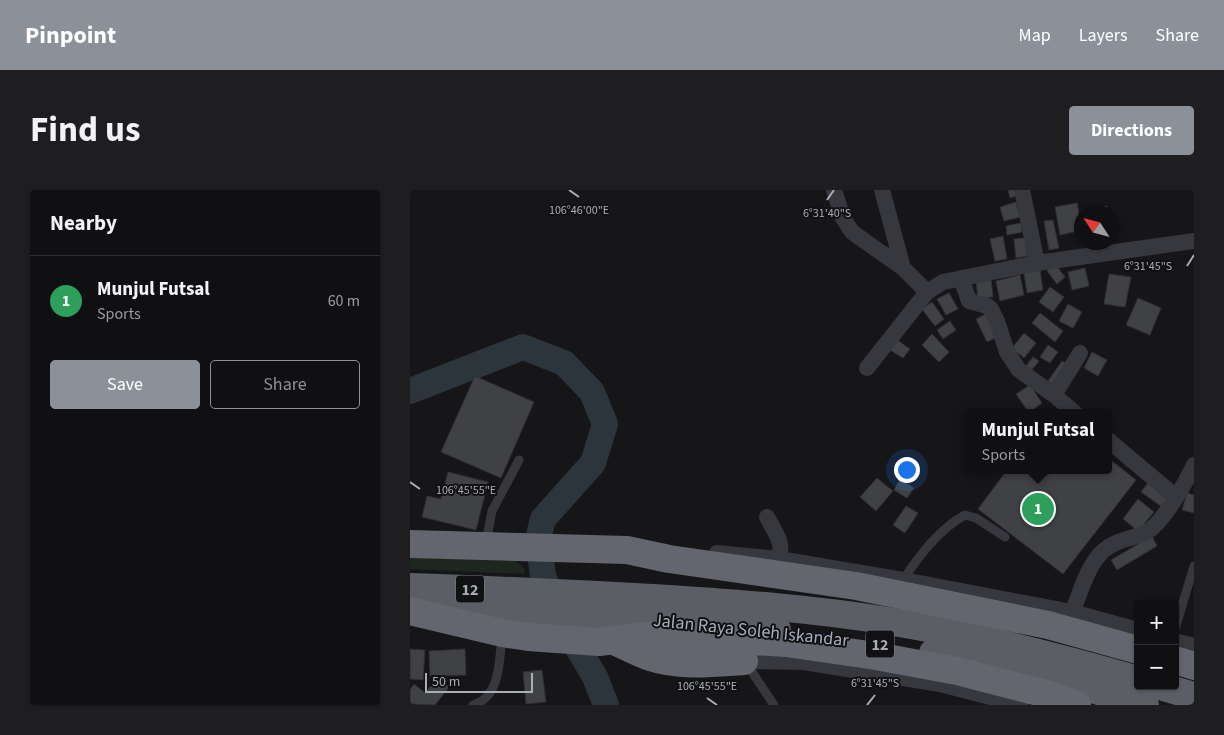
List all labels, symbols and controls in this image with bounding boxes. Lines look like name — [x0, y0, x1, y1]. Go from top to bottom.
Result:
text: Pinpoint — [25, 18, 116, 53]
text: Map — [1019, 23, 1051, 48]
text: Layers — [1079, 23, 1128, 48]
text: Share — [1156, 23, 1199, 48]
text: Find us — [30, 105, 140, 155]
button: Directions — [1069, 106, 1194, 155]
text: 106°46'00"E — [549, 202, 609, 219]
text: 6°31'40"S — [803, 205, 851, 222]
north arrow — [1074, 205, 1119, 250]
text: Nearby — [50, 208, 117, 238]
text: 6°31'45"S — [1124, 258, 1172, 275]
text: Munjul Futsal — [97, 276, 210, 303]
text: 1 — [62, 290, 70, 312]
text: 60 m — [328, 290, 360, 312]
text: Sports — [97, 303, 141, 325]
button: Save — [50, 360, 200, 409]
button: Share — [210, 360, 360, 409]
popup — [964, 409, 1112, 474]
text: Munjul Futsal — [982, 417, 1094, 444]
text: Sports — [982, 444, 1025, 466]
your location — [894, 457, 920, 483]
text: 106°45'55"E — [436, 482, 496, 499]
pin: 1 — [1022, 490, 1054, 528]
road number: 12 — [456, 576, 484, 602]
map controls — [1134, 600, 1179, 690]
button: + — [1134, 600, 1179, 645]
street label: Jalan Raya Soleh Iskandar — [652, 608, 851, 653]
road number: 12 — [866, 630, 894, 658]
button: − — [1134, 645, 1179, 690]
scale bar — [425, 670, 532, 693]
text: 50 m — [432, 672, 460, 692]
text: 6°31'45"S — [851, 675, 899, 692]
text: 106°45'55"E — [677, 678, 737, 695]

